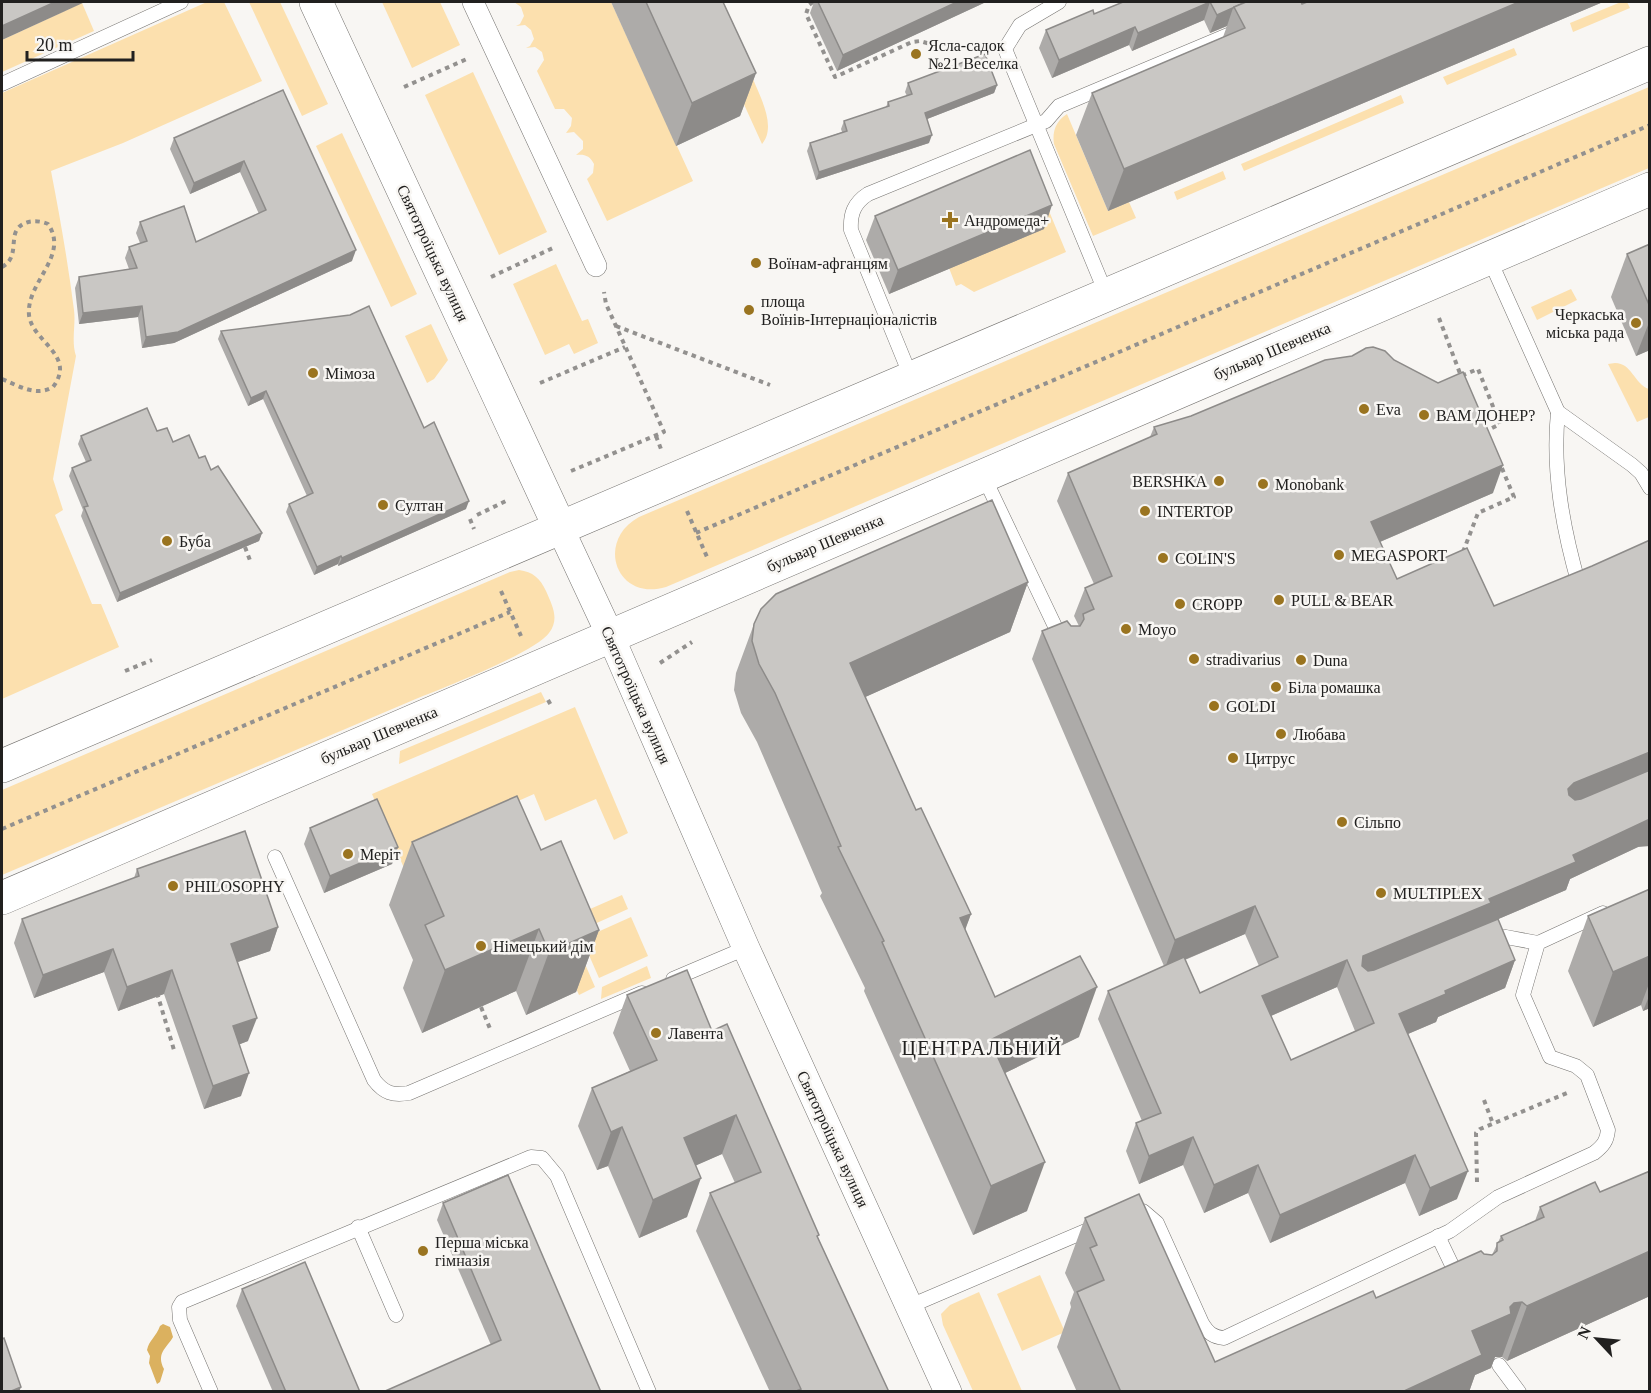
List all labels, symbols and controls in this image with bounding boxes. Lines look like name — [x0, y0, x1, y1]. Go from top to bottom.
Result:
scale bar — [27, 24, 134, 62]
text: 20 m — [36, 35, 73, 55]
place label: Ясла-садок №21 Веселка — [928, 37, 1018, 72]
marker: Ясла-садок №21 Веселка — [909, 47, 923, 61]
street label: Святотроїцька вулиця — [393, 182, 472, 325]
marker: Андромеда+ — [941, 211, 959, 229]
place label: Андромеда+ — [964, 212, 1049, 230]
place label: Воїнам-афганцям — [768, 255, 888, 273]
marker: Воїнам-афганцям — [749, 256, 763, 270]
place label: площа Воїнів-Інтернаціоналістів — [761, 293, 937, 329]
marker: площа Воїнів-Інтернаціоналістів — [742, 303, 756, 317]
place label: Черкаська міська рада — [1546, 306, 1624, 342]
marker: Черкаська міська рада — [1629, 316, 1643, 330]
street label: бульвар Шевченка — [1211, 319, 1333, 384]
place label: Мімоза — [325, 365, 375, 382]
marker: Мімоза — [306, 366, 320, 380]
place label: Eva — [1376, 401, 1401, 418]
marker: Eva — [1357, 402, 1371, 416]
place label: ВАМ ДОНЕР? — [1436, 407, 1535, 425]
marker: ВАМ ДОНЕР? — [1417, 408, 1431, 422]
place label: BERSHKA — [1132, 473, 1207, 490]
marker: BERSHKA — [1212, 474, 1226, 488]
place label: Monobank — [1275, 476, 1344, 493]
marker: Monobank — [1256, 477, 1270, 491]
place label: Султан — [395, 497, 444, 515]
marker: Султан — [376, 498, 390, 512]
place label: INTERTOP — [1157, 503, 1233, 520]
marker: INTERTOP — [1138, 504, 1152, 518]
street label: бульвар Шевченка — [764, 511, 886, 576]
place label: Буба — [179, 533, 211, 551]
marker: Буба — [160, 534, 174, 548]
place label: MEGASPORT — [1351, 547, 1447, 564]
marker: MEGASPORT — [1332, 548, 1346, 562]
place label: COLIN'S — [1175, 550, 1236, 567]
marker: COLIN'S — [1156, 551, 1170, 565]
place label: PULL & BEAR — [1291, 592, 1394, 609]
marker: PULL & BEAR — [1272, 593, 1286, 607]
place label: CROPP — [1192, 596, 1243, 613]
marker: CROPP — [1173, 597, 1187, 611]
place label: Moyo — [1138, 621, 1176, 639]
marker: Moyo — [1119, 622, 1133, 636]
street label: Святотроїцька вулиця — [597, 624, 674, 767]
place label: stradivarius — [1206, 651, 1281, 668]
marker: stradivarius — [1187, 652, 1201, 666]
place label: Duna — [1313, 652, 1348, 669]
marker: Duna — [1294, 653, 1308, 667]
place label: Біла ромашка — [1288, 679, 1380, 697]
marker: Біла ромашка — [1269, 680, 1283, 694]
place label: GOLDI — [1226, 698, 1276, 715]
marker: GOLDI — [1207, 699, 1221, 713]
street label: бульвар Шевченка — [318, 703, 440, 768]
place label: Любава — [1293, 726, 1346, 743]
marker: Любава — [1274, 727, 1288, 741]
place label: Цитрус — [1245, 750, 1295, 768]
marker: Цитрус — [1226, 751, 1240, 765]
place label: Сільпо — [1354, 814, 1401, 831]
marker: Сільпо — [1335, 815, 1349, 829]
place label: Меріт — [360, 846, 401, 864]
marker: Меріт — [341, 847, 355, 861]
place label: PHILOSOPHY — [185, 878, 285, 895]
marker: PHILOSOPHY — [166, 879, 180, 893]
place label: MULTIPLEX — [1393, 885, 1483, 902]
marker: MULTIPLEX — [1374, 886, 1388, 900]
place label: Німецький дім — [493, 938, 594, 956]
marker: Німецький дім — [474, 939, 488, 953]
place label: Лавента — [668, 1025, 723, 1042]
marker: Лавента — [649, 1026, 663, 1040]
district label: ЦЕНТРАЛЬНИЙ — [901, 1037, 1063, 1060]
street label: Святотроїцька вулиця — [793, 1068, 872, 1211]
place label: Перша міська гімназія — [435, 1234, 529, 1269]
marker: Перша міська гімназія — [416, 1244, 430, 1258]
north arrow — [1567, 1309, 1627, 1369]
text: N — [1574, 1323, 1594, 1342]

